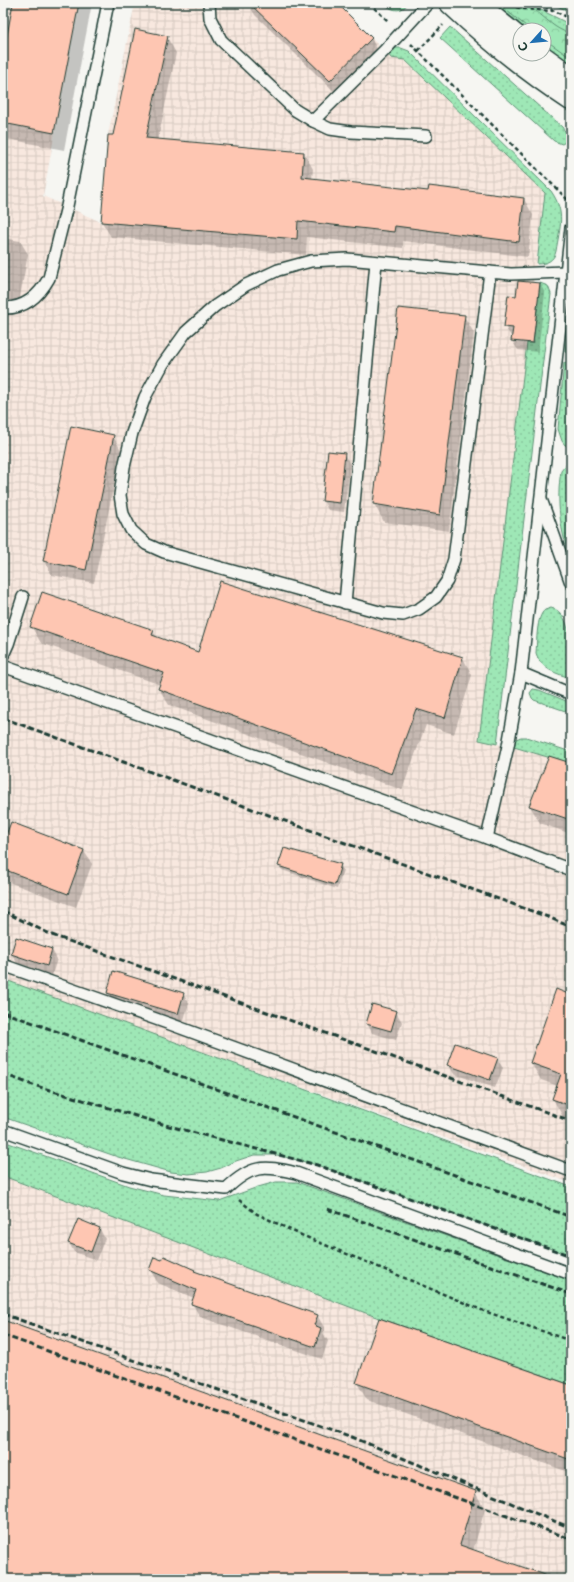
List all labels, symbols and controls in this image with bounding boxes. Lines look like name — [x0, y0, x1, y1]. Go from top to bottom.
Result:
north arrow — [512, 22, 552, 62]
text: С — [513, 39, 532, 54]

